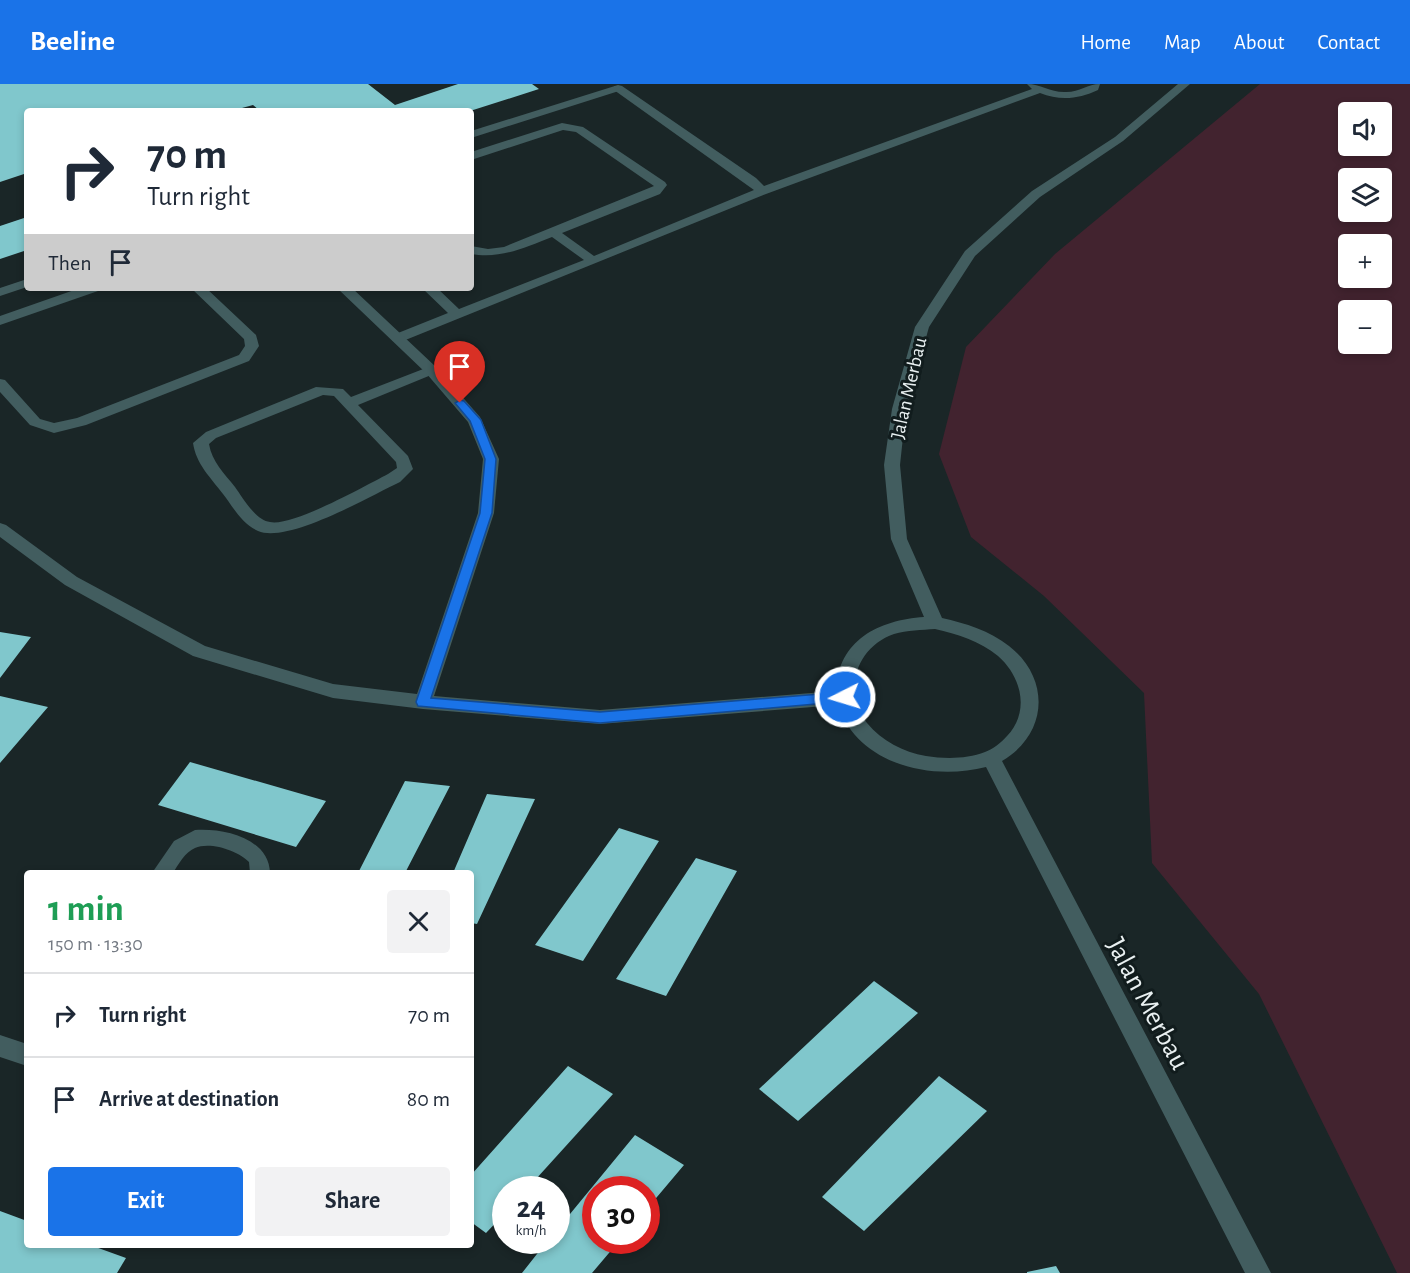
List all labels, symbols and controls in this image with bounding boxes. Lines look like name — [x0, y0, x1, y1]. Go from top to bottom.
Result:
text: Beeline — [30, 28, 115, 56]
text: Home — [1080, 32, 1131, 53]
text: Map — [1164, 32, 1201, 53]
text: About — [1234, 32, 1284, 53]
text: Contact — [1317, 32, 1380, 53]
map controls — [1338, 102, 1392, 354]
button: sound — [1338, 102, 1392, 156]
icon: right — [48, 132, 126, 210]
text: 70 m — [147, 134, 227, 176]
button: layers — [1338, 168, 1392, 222]
text: Turn right — [147, 183, 250, 210]
button: + — [1338, 234, 1392, 288]
icon: arrive — [104, 246, 137, 279]
text: Then — [48, 252, 92, 274]
button: − — [1338, 300, 1392, 354]
street label: Jalan Merbau — [888, 336, 930, 441]
pin — [434, 341, 485, 403]
icon: arrive — [443, 350, 476, 383]
position arrow — [813, 665, 877, 729]
button: close — [387, 890, 450, 953]
text: 1 min — [48, 891, 124, 927]
street label: Jalan Merbau — [1101, 933, 1194, 1074]
text: 150 m · 13:30 — [48, 934, 143, 954]
icon: right — [48, 999, 81, 1032]
text: Turn right — [99, 1004, 186, 1026]
text: 70 m — [408, 1004, 450, 1026]
icon: arrive — [48, 1083, 81, 1116]
text: Arrive at destination — [99, 1088, 279, 1110]
text: 80 m — [407, 1088, 450, 1110]
button: Exit — [48, 1167, 243, 1236]
button: Share — [255, 1167, 450, 1236]
speed limit sign: 30 — [582, 1176, 660, 1254]
text: 24 — [516, 1193, 546, 1223]
text: km/h — [516, 1223, 546, 1238]

